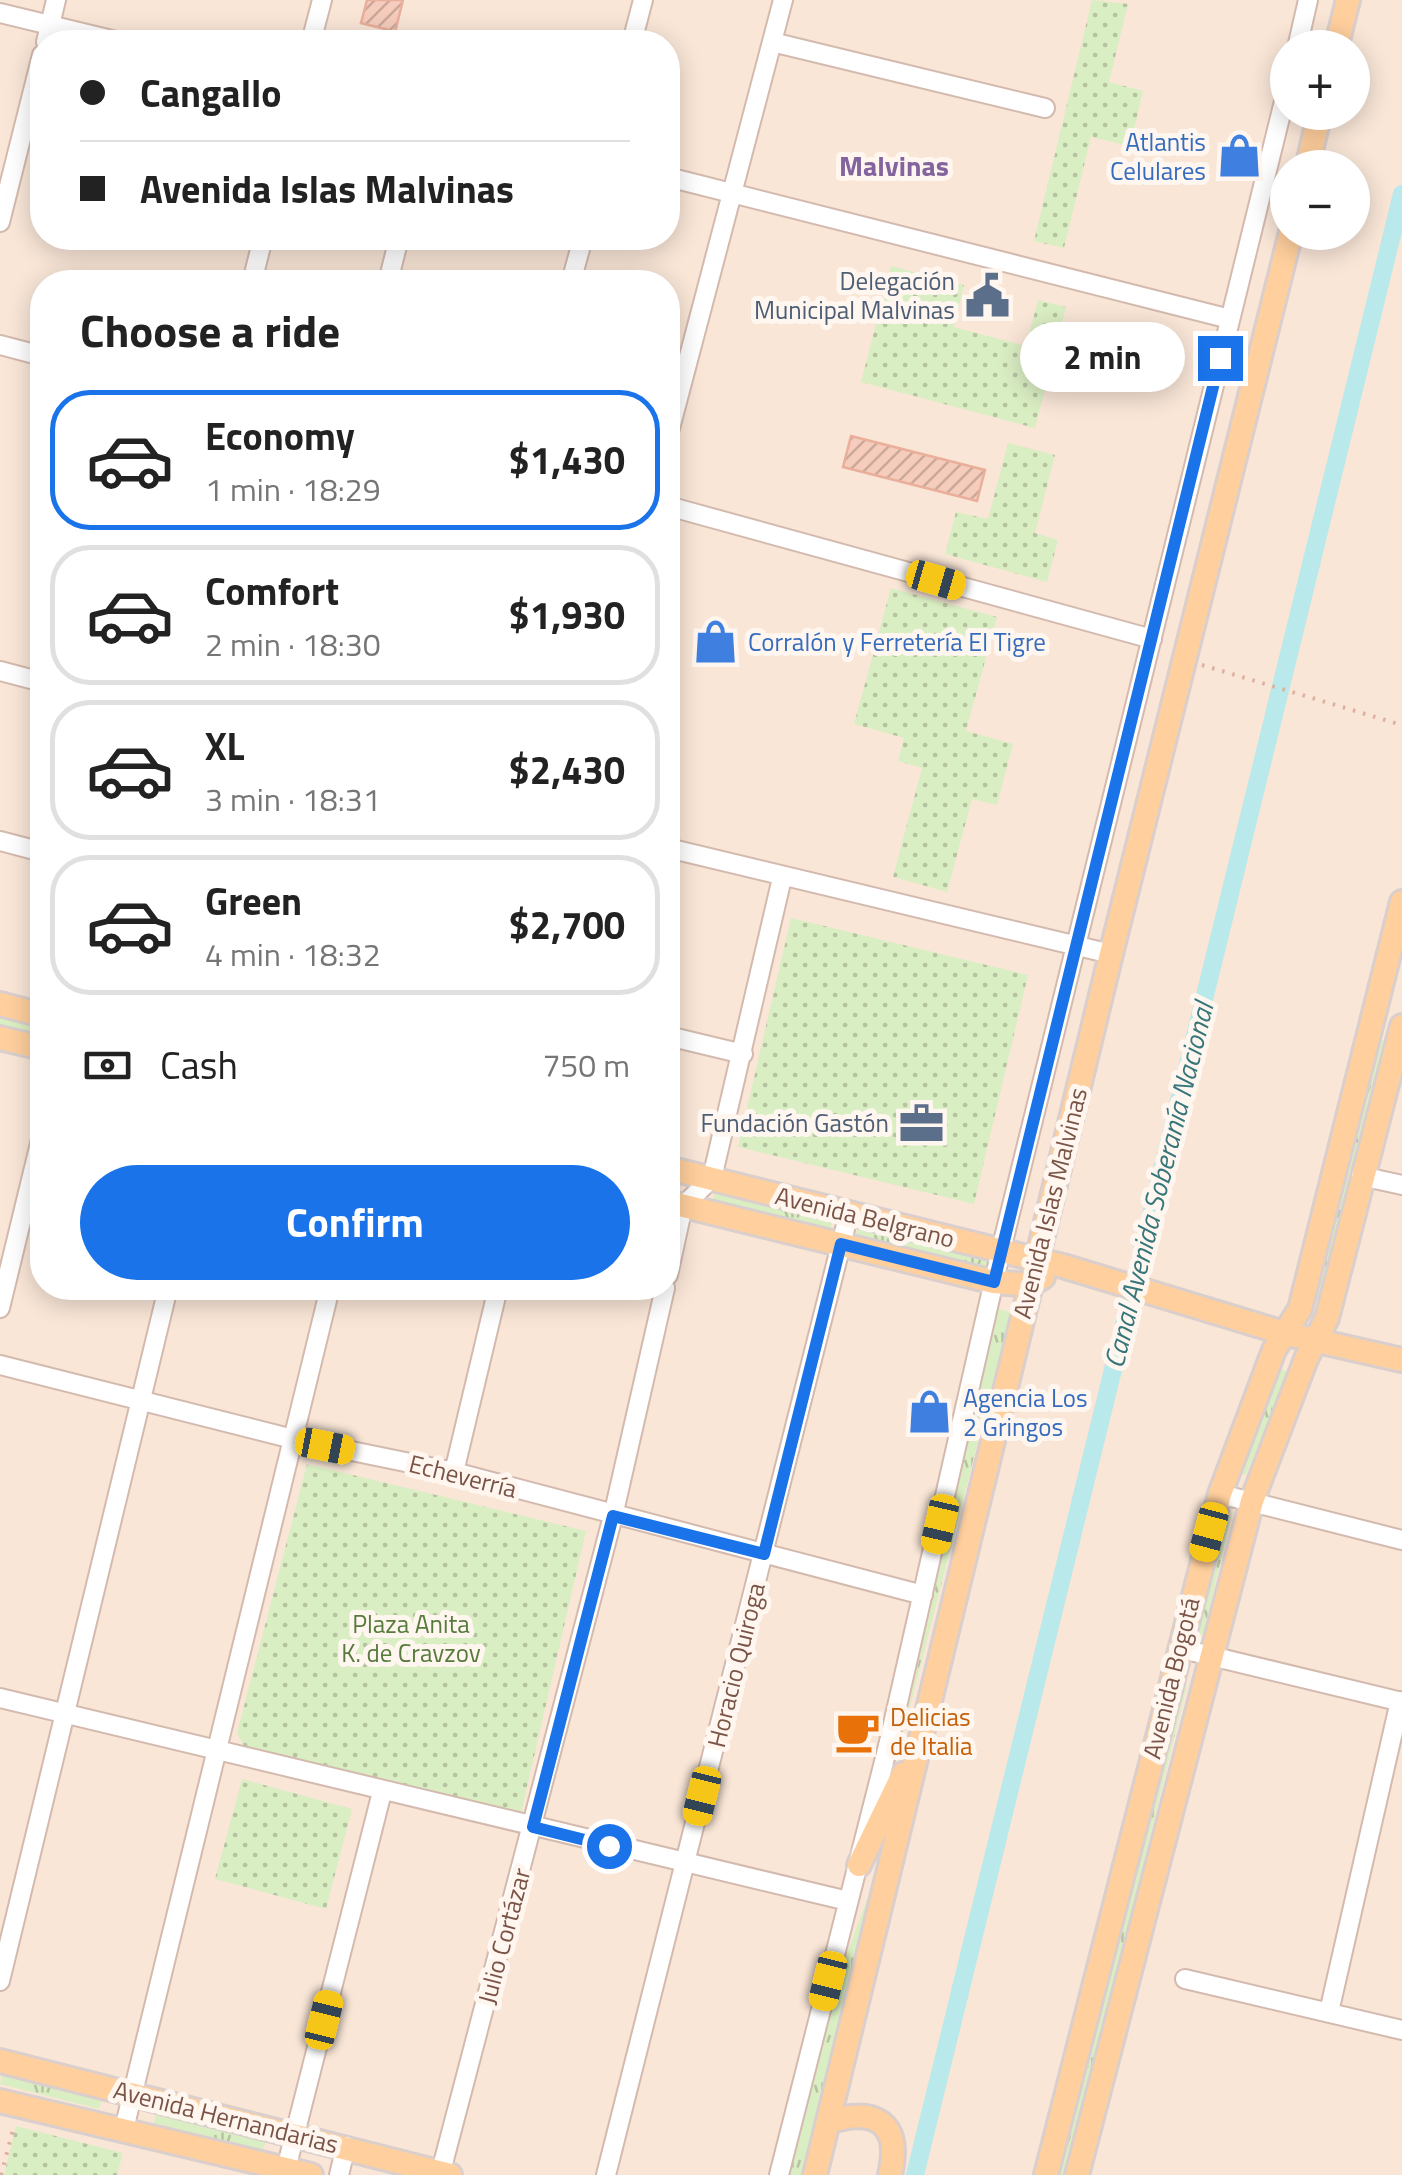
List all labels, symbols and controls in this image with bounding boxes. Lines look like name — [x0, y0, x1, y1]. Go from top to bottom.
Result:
map controls — [1270, 30, 1370, 250]
button: + — [1270, 30, 1370, 130]
text: Cangallo — [140, 64, 282, 122]
place label: Atlantis Celulares — [1110, 123, 1206, 190]
shop icon: Atlantis Celulares — [1215, 132, 1263, 180]
district label: Malvinas — [839, 144, 949, 187]
button: − — [1270, 150, 1370, 250]
text: Avenida Islas Malvinas — [140, 160, 514, 218]
place label: Delegación Municipal Malvinas — [754, 262, 955, 329]
public building icon: Delegación Municipal Malvinas — [964, 271, 1012, 319]
text: Choose a ride — [80, 296, 340, 364]
callout: 2 min — [1020, 323, 1185, 393]
text: 2 min — [1064, 333, 1141, 381]
route end — [1198, 336, 1243, 381]
text: Economy — [205, 407, 355, 465]
icon: car — [85, 415, 175, 505]
text: $1,430 — [509, 431, 625, 489]
text: 1 min · 18:29 — [205, 465, 381, 513]
car — [903, 557, 969, 603]
text: Comfort — [205, 562, 339, 620]
icon: car — [85, 570, 175, 660]
text: $1,930 — [509, 586, 625, 644]
shop icon: Corralón y Ferretería El Tigre — [691, 618, 739, 666]
text: 2 min · 18:30 — [205, 620, 381, 668]
place label: Corralón y Ferretería El Tigre — [748, 623, 1046, 661]
text: XL — [205, 717, 245, 775]
icon: car — [85, 725, 175, 815]
text: $2,430 — [509, 741, 625, 799]
text: 3 min · 18:31 — [205, 775, 381, 823]
text: Green — [205, 872, 302, 930]
icon: car — [85, 880, 175, 970]
text: $2,700 — [509, 896, 625, 954]
text: 4 min · 18:32 — [205, 930, 381, 978]
water label: Canal Avenida Soberanía Nacional — [1092, 995, 1225, 1372]
text: Cash — [160, 1036, 238, 1094]
icon: cash — [80, 1038, 135, 1093]
text: 750 m — [542, 1041, 630, 1089]
street label: Avenida Islas Malvinas — [1003, 1084, 1097, 1322]
office icon: Fundación Gastón — [898, 1099, 946, 1147]
place label: Fundación Gastón — [700, 1104, 889, 1142]
button: Confirm — [80, 1165, 630, 1280]
street label: Avenida Belgrano — [771, 1176, 959, 1258]
place label: Agencia Los 2 Gringos — [963, 1379, 1088, 1446]
shop icon: Agencia Los 2 Gringos — [906, 1388, 954, 1436]
car — [293, 1426, 357, 1466]
street label: Echeverría — [405, 1444, 521, 1508]
car — [919, 1491, 961, 1557]
car — [1187, 1499, 1231, 1565]
street label: Horacio Quiroga — [697, 1578, 775, 1751]
street label: Avenida Bogotá — [1133, 1593, 1209, 1763]
park label: Plaza Anita K. de Cravzov — [341, 1605, 481, 1672]
place label: Delicias de Italia — [890, 1698, 973, 1765]
cafe icon: Delicias de Italia — [833, 1707, 881, 1755]
car — [680, 1763, 724, 1829]
route start — [587, 1824, 632, 1869]
street label: Julio Cortázar — [468, 1863, 540, 2008]
car — [806, 1948, 850, 2014]
car — [302, 1987, 346, 2053]
street label: Avenida Hernandarias — [110, 2071, 342, 2163]

